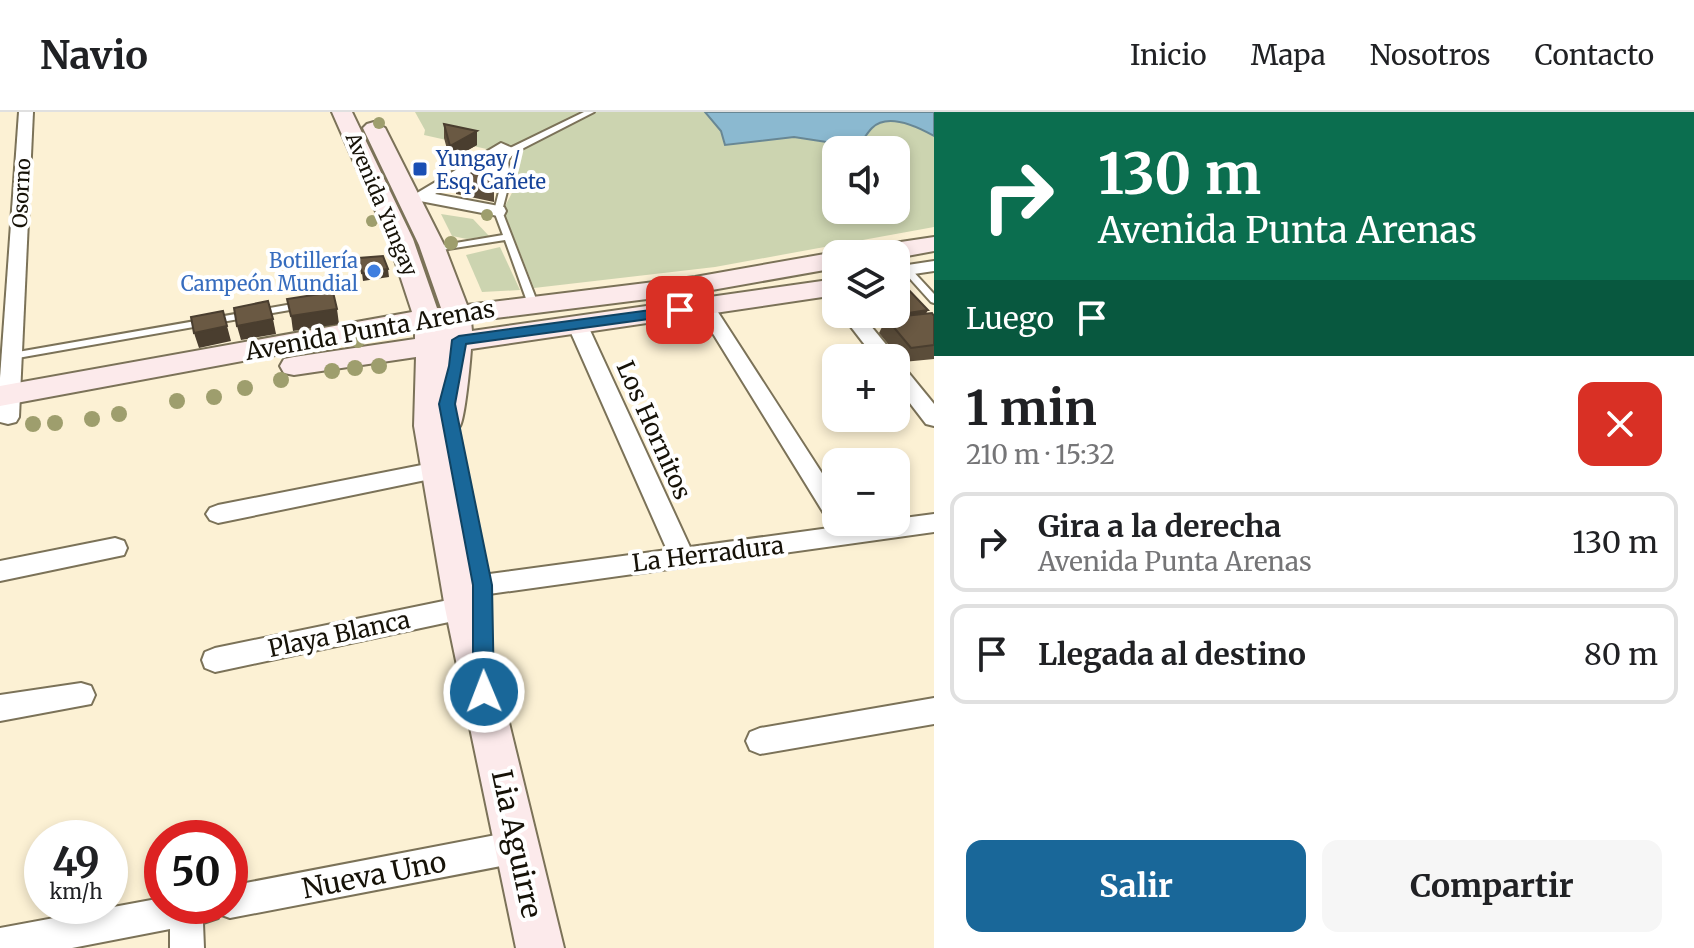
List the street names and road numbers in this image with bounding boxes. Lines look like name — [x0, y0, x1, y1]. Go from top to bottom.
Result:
street label: Avenida Yungay — [340, 128, 424, 280]
street label: Osorno — [7, 157, 35, 229]
street label: Avenida Punta Arenas — [242, 293, 497, 367]
street label: Los Hornitos — [610, 356, 698, 504]
street label: La Herradura — [630, 529, 786, 579]
street label: Playa Blanca — [265, 604, 413, 664]
street label: Lia Aguirre — [484, 767, 550, 921]
street label: Nueva Uno — [299, 843, 449, 907]

